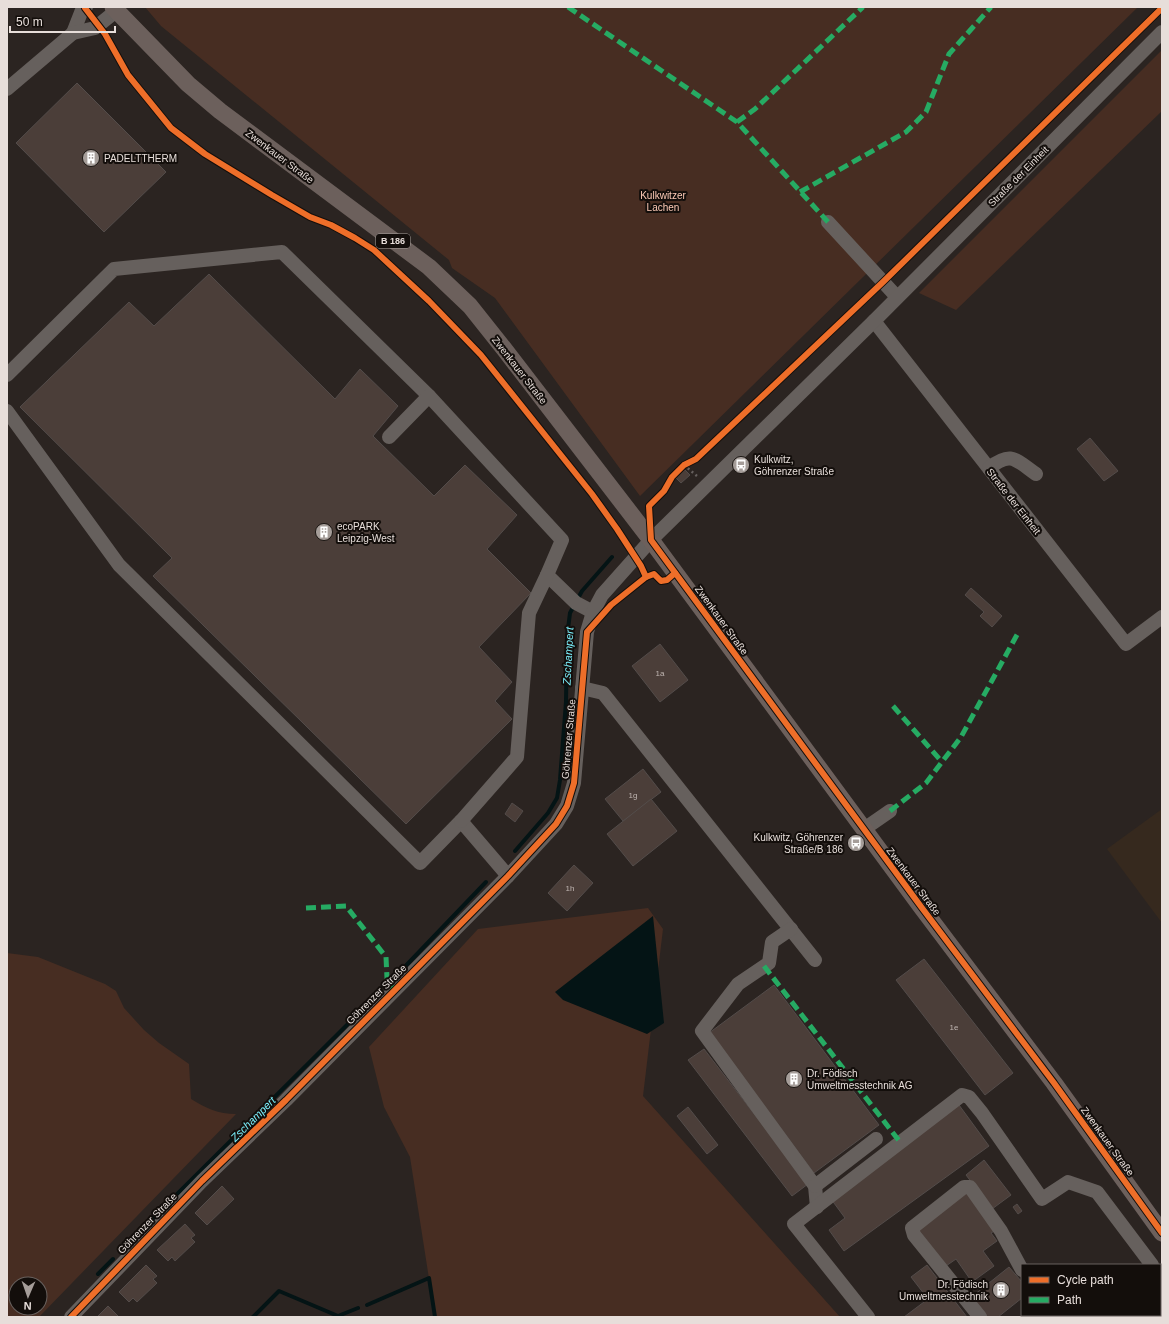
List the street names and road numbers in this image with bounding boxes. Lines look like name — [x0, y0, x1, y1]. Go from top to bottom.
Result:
street label: Zwenkauer Straße — [244, 127, 316, 186]
street label: Straße der Einheit — [986, 144, 1051, 209]
road number: B 186 — [376, 234, 410, 248]
street label: Zwenkauer Straße — [490, 335, 550, 406]
street label: Straße der Einheit — [984, 466, 1043, 537]
street label: Zwenkauer Straße — [693, 584, 750, 657]
street label: Göhrenzer Straße — [560, 698, 578, 779]
street label: Zwenkauer Straße — [884, 845, 943, 918]
street label: Göhrenzer Straße — [344, 962, 409, 1027]
street label: Zwenkauer Straße — [1079, 1105, 1136, 1178]
street label: Göhrenzer Straße — [116, 1190, 179, 1256]

